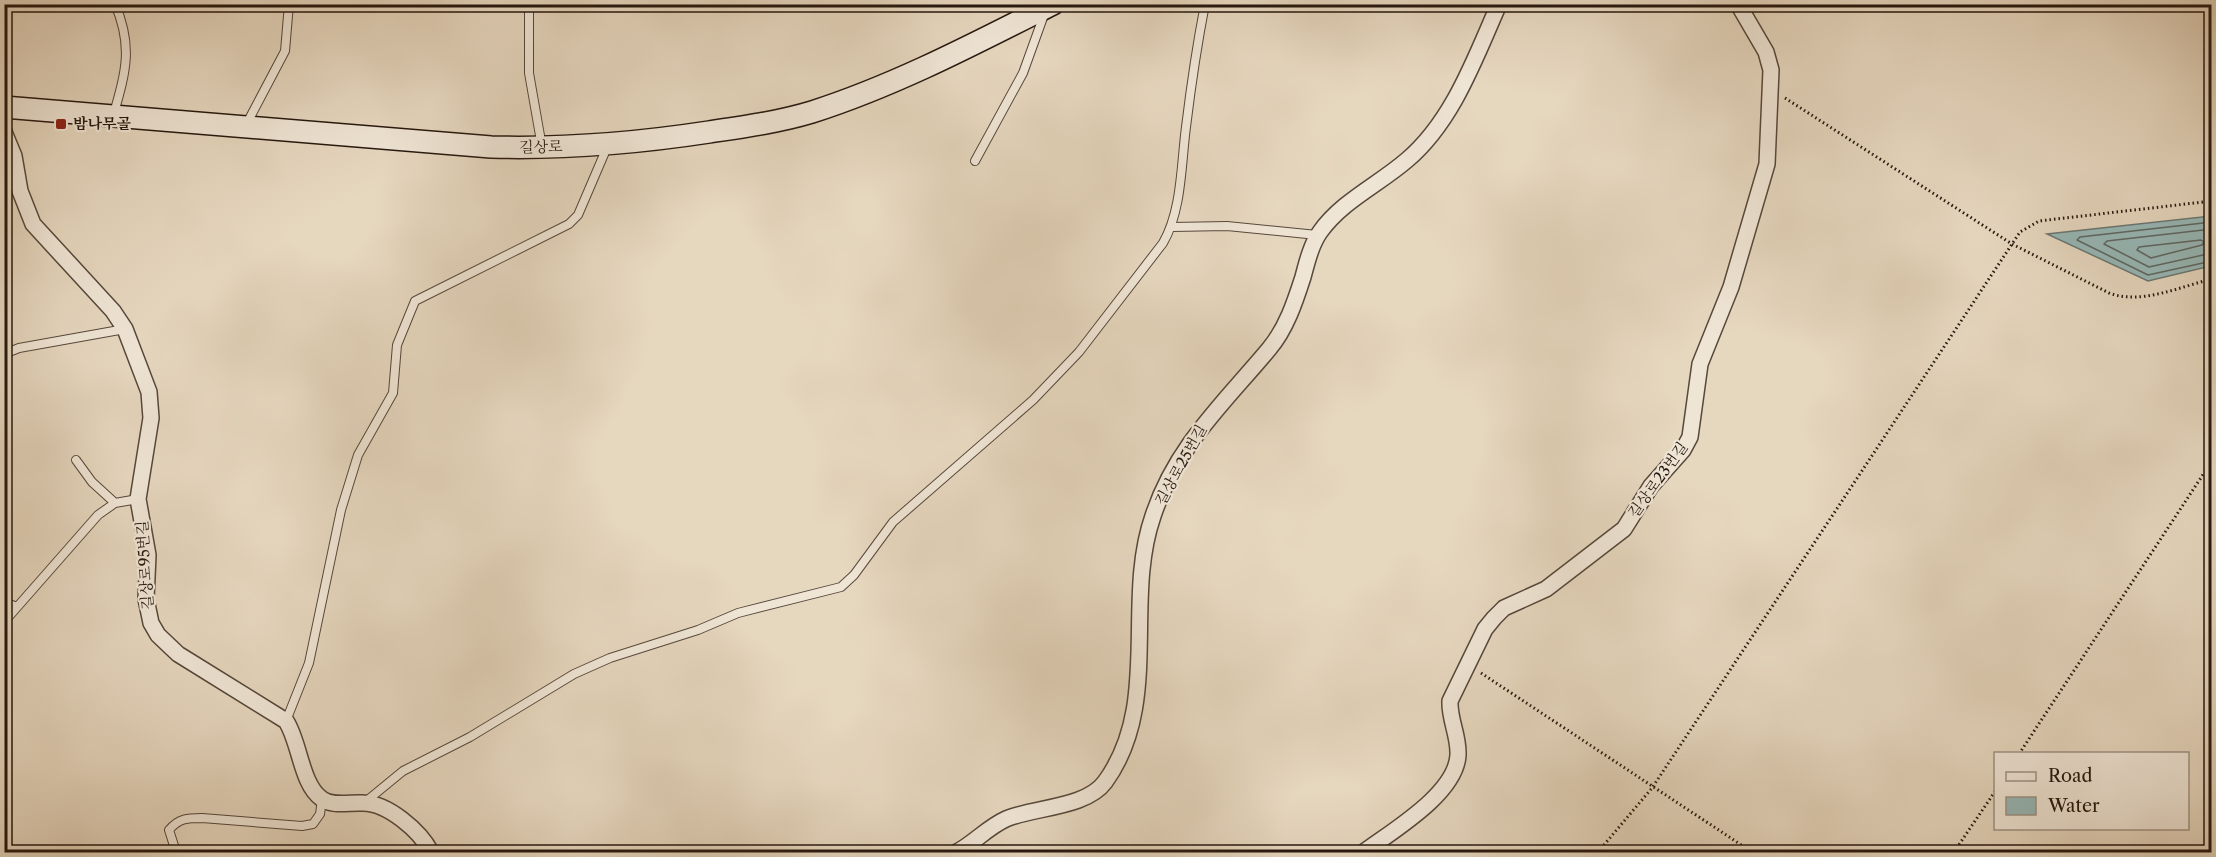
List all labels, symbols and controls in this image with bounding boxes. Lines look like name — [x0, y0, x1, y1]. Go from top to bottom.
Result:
place label: 밤나무골 — [73, 114, 131, 133]
marker: 밤나무골 — [54, 117, 68, 131]
street label: 길상로 — [519, 137, 563, 156]
street label: 길상로25번길 — [1151, 421, 1211, 508]
street label: 길상로23번길 — [1624, 438, 1692, 521]
street label: 길상로95번길 — [132, 520, 157, 610]
legend — [1994, 752, 2189, 830]
text: Road — [2048, 765, 2093, 787]
text: Water — [2047, 795, 2100, 817]

